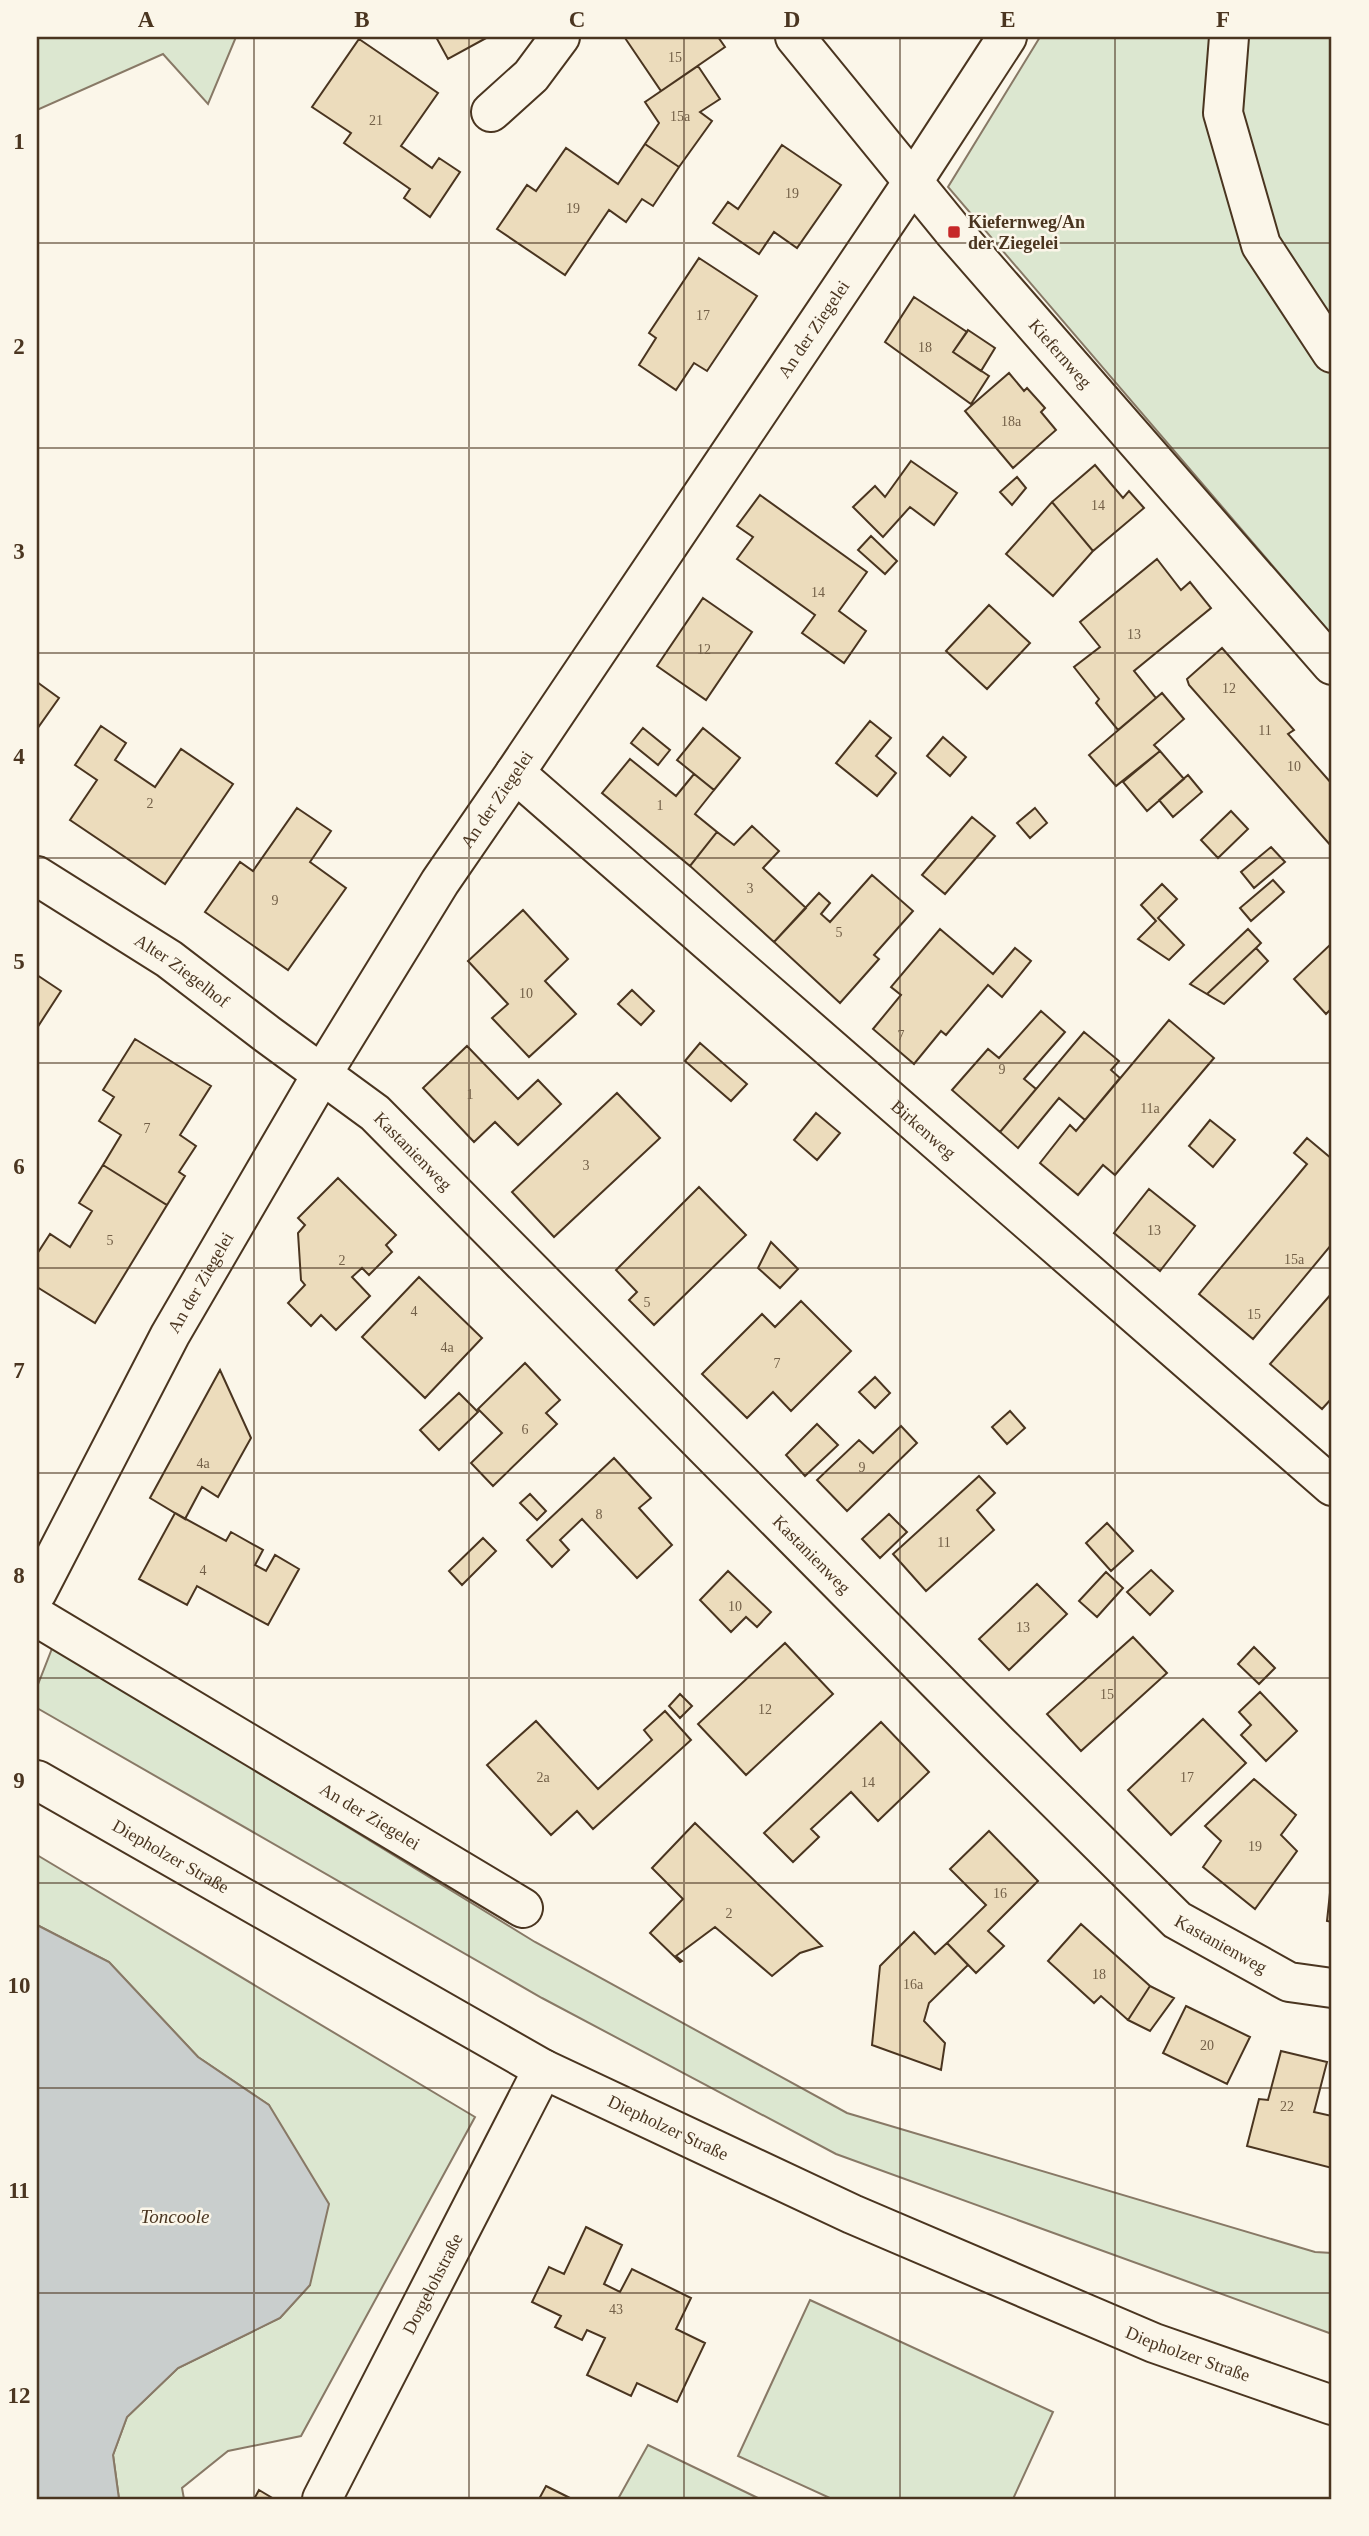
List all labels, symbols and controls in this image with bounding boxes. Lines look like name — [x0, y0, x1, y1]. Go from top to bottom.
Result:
text: A — [138, 7, 155, 32]
text: B — [354, 7, 370, 32]
text: C — [569, 7, 585, 32]
text: D — [784, 7, 800, 32]
text: E — [1000, 7, 1016, 32]
text: F — [1216, 7, 1230, 32]
house number: 15 — [668, 50, 682, 65]
house number: 15a — [670, 109, 691, 124]
house number: 21 — [369, 113, 383, 128]
text: 1 — [13, 129, 25, 154]
house number: 19 — [785, 186, 799, 201]
house number: 19 — [566, 201, 580, 216]
place label: Kiefernweg/An der Ziegelei — [968, 212, 1085, 253]
marker: Kiefernweg/An der Ziegelei — [946, 224, 962, 240]
street label: An der Ziegelei — [774, 277, 853, 382]
house number: 17 — [696, 308, 710, 323]
street label: Kiefernweg — [1025, 315, 1096, 392]
text: 2 — [13, 334, 25, 359]
house number: 18 — [918, 340, 932, 355]
house number: 18a — [1001, 414, 1022, 429]
house number: 14 — [1091, 498, 1105, 513]
text: 3 — [13, 539, 25, 564]
house number: 14 — [811, 585, 825, 600]
house number: 13 — [1127, 627, 1141, 642]
house number: 12 — [697, 642, 711, 657]
house number: 12 — [1222, 681, 1236, 696]
house number: 11 — [1258, 723, 1272, 738]
text: 4 — [13, 744, 25, 769]
street label: An der Ziegelei — [457, 747, 537, 852]
house number: 10 — [1287, 759, 1301, 774]
house number: 2 — [147, 796, 154, 811]
house number: 1 — [657, 798, 664, 813]
house number: 3 — [747, 881, 754, 896]
house number: 9 — [272, 893, 279, 908]
house number: 5 — [836, 925, 843, 940]
street label: Alter Ziegelhof — [131, 930, 233, 1011]
text: 5 — [13, 949, 25, 974]
house number: 10 — [519, 986, 533, 1001]
house number: 7 — [898, 1028, 905, 1043]
house number: 9 — [999, 1062, 1006, 1077]
house number: 1 — [467, 1087, 474, 1102]
street label: Birkenweg — [887, 1096, 960, 1163]
house number: 11a — [1140, 1101, 1161, 1116]
street label: Kastanienweg — [370, 1108, 456, 1195]
house number: 7 — [144, 1121, 151, 1136]
text: 6 — [13, 1154, 25, 1179]
house number: 3 — [583, 1158, 590, 1173]
house number: 13 — [1147, 1223, 1161, 1238]
street label: An der Ziegelei — [163, 1229, 238, 1336]
house number: 5 — [107, 1233, 114, 1248]
house number: 15a — [1284, 1252, 1305, 1267]
house number: 2 — [339, 1253, 346, 1268]
house number: 5 — [644, 1295, 651, 1310]
house number: 4 — [411, 1304, 418, 1319]
house number: 15 — [1247, 1307, 1261, 1322]
house number: 4a — [440, 1340, 454, 1355]
house number: 7 — [774, 1356, 781, 1371]
text: 7 — [13, 1358, 25, 1383]
house number: 6 — [522, 1422, 529, 1437]
house number: 4a — [196, 1456, 210, 1471]
house number: 9 — [859, 1460, 866, 1475]
house number: 8 — [596, 1507, 603, 1522]
street label: Kastanienweg — [769, 1511, 855, 1598]
house number: 11 — [937, 1535, 951, 1550]
text: 8 — [13, 1563, 25, 1588]
house number: 4 — [200, 1563, 207, 1578]
house number: 10 — [728, 1599, 742, 1614]
house number: 13 — [1016, 1620, 1030, 1635]
house number: 15 — [1100, 1687, 1114, 1702]
house number: 12 — [758, 1702, 772, 1717]
text: 9 — [13, 1768, 25, 1793]
house number: 2a — [536, 1770, 550, 1785]
house number: 17 — [1180, 1770, 1194, 1785]
house number: 14 — [861, 1775, 875, 1790]
street label: An der Ziegelei — [316, 1779, 424, 1854]
street label: Diepholzer Straße — [109, 1815, 232, 1897]
house number: 19 — [1248, 1839, 1262, 1854]
house number: 16 — [993, 1886, 1007, 1901]
house number: 2 — [726, 1906, 733, 1921]
street label: Kastanienweg — [1171, 1911, 1270, 1978]
house number: 18 — [1092, 1967, 1106, 1982]
text: 10 — [8, 1973, 31, 1998]
house number: 16a — [903, 1977, 924, 1992]
house number: 20 — [1200, 2038, 1214, 2053]
street label: Diepholzer Straße — [605, 2091, 732, 2165]
house number: 22 — [1280, 2099, 1294, 2114]
text: 11 — [8, 2178, 30, 2203]
water label: Toncoole — [141, 2206, 209, 2227]
street label: Dorgelohstraße — [398, 2230, 467, 2338]
house number: 43 — [609, 2302, 623, 2317]
street label: Diepholzer Straße — [1123, 2322, 1253, 2386]
text: 12 — [8, 2383, 31, 2408]

